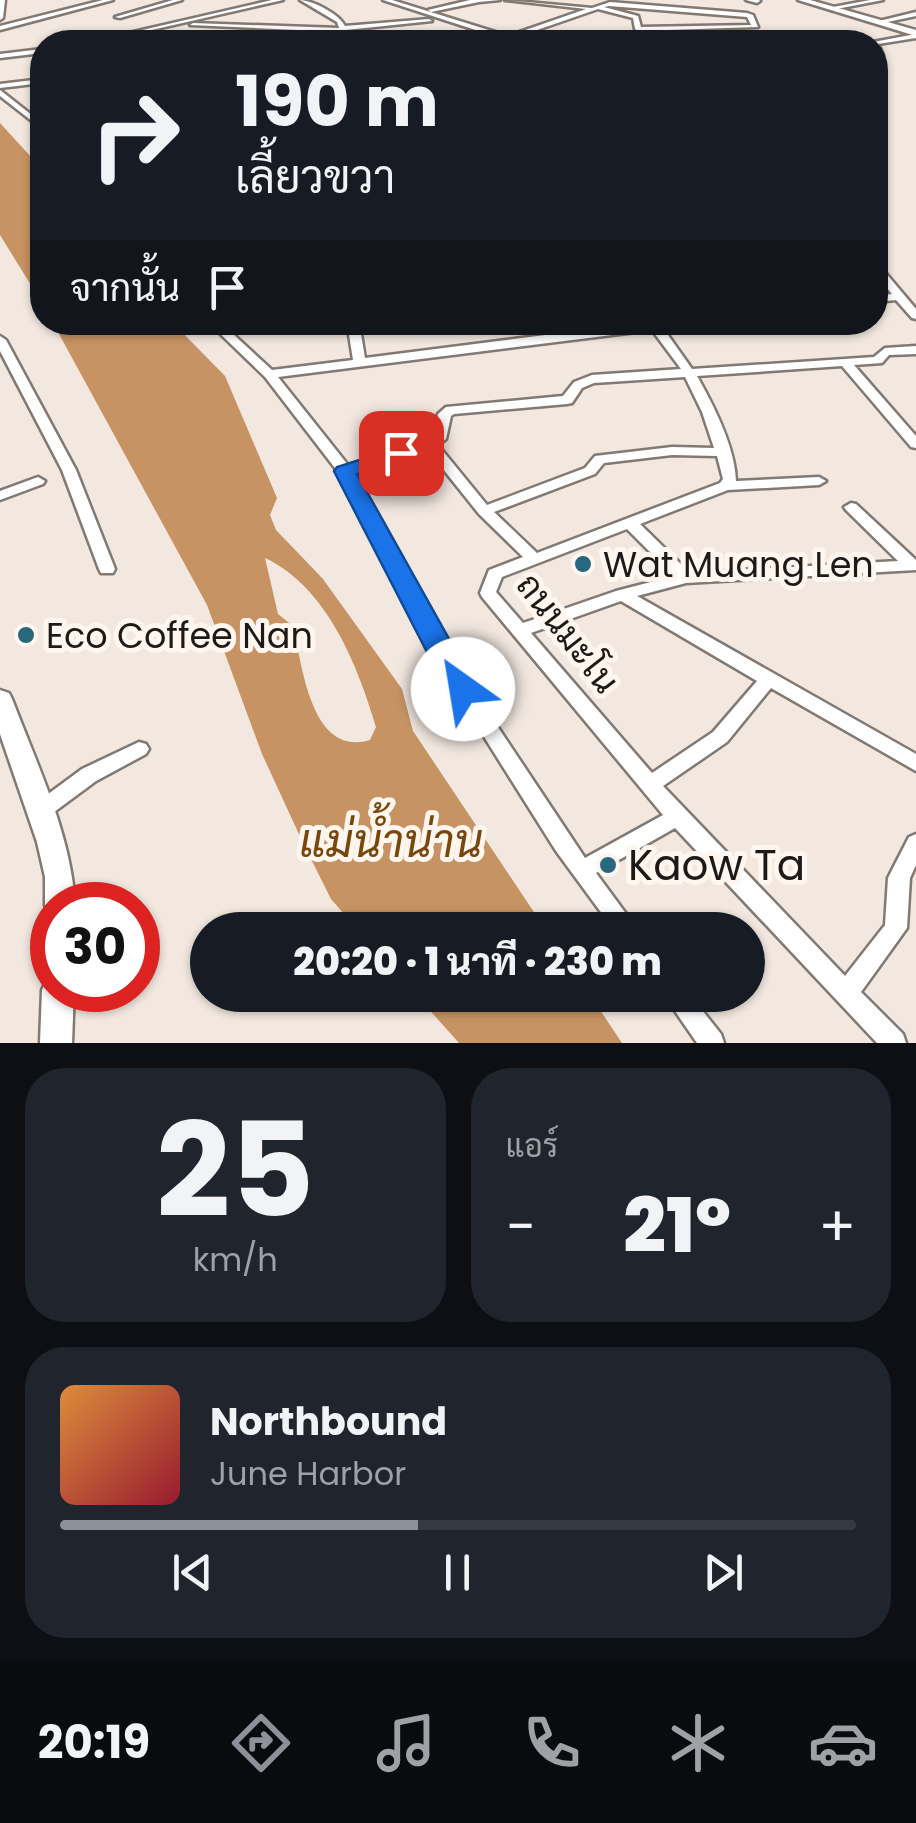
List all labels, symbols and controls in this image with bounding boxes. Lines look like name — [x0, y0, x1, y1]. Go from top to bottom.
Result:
text: 190 m — [235, 52, 439, 151]
icon: right — [70, 70, 200, 200]
text: เลี้ยวขวา — [235, 146, 395, 209]
icon: arrive — [200, 260, 255, 315]
text: จากนั้น — [70, 261, 180, 314]
pin — [359, 411, 444, 496]
icon: arrive — [374, 426, 429, 481]
place label: Wat Muang Len — [603, 540, 874, 589]
marker: Wat Muang Len — [572, 553, 594, 575]
street label: ถนนมะโน — [505, 562, 631, 704]
place label: Eco Coffee Nan — [46, 611, 313, 660]
marker: Eco Coffee Nan — [15, 624, 37, 646]
position arrow — [411, 637, 515, 741]
water label: แม่น้ำน่าน — [299, 802, 483, 873]
place label: Kaow Ta — [628, 836, 805, 895]
marker: Kaow Ta — [597, 854, 619, 876]
speed limit sign: 30 — [30, 882, 160, 1012]
text: 20:20 · 1 นาที · 230 m — [293, 935, 662, 988]
text: 25 — [156, 1079, 315, 1262]
text: แอร์ — [506, 1123, 558, 1168]
text: 21° — [623, 1173, 731, 1278]
text: − — [506, 1188, 536, 1265]
text: + — [818, 1188, 856, 1265]
text: km/h — [193, 1237, 278, 1282]
text: Northbound — [210, 1395, 447, 1448]
text: June Harbor — [210, 1451, 406, 1496]
icon: previous — [165, 1545, 220, 1600]
icon: pause — [430, 1545, 485, 1600]
icon: next — [696, 1545, 751, 1600]
icon: directions — [226, 1708, 296, 1778]
icon: music — [371, 1708, 441, 1778]
icon: phone — [517, 1708, 587, 1778]
icon: climate — [663, 1708, 733, 1778]
icon: car — [808, 1708, 878, 1778]
text: 20:19 — [38, 1711, 150, 1774]

